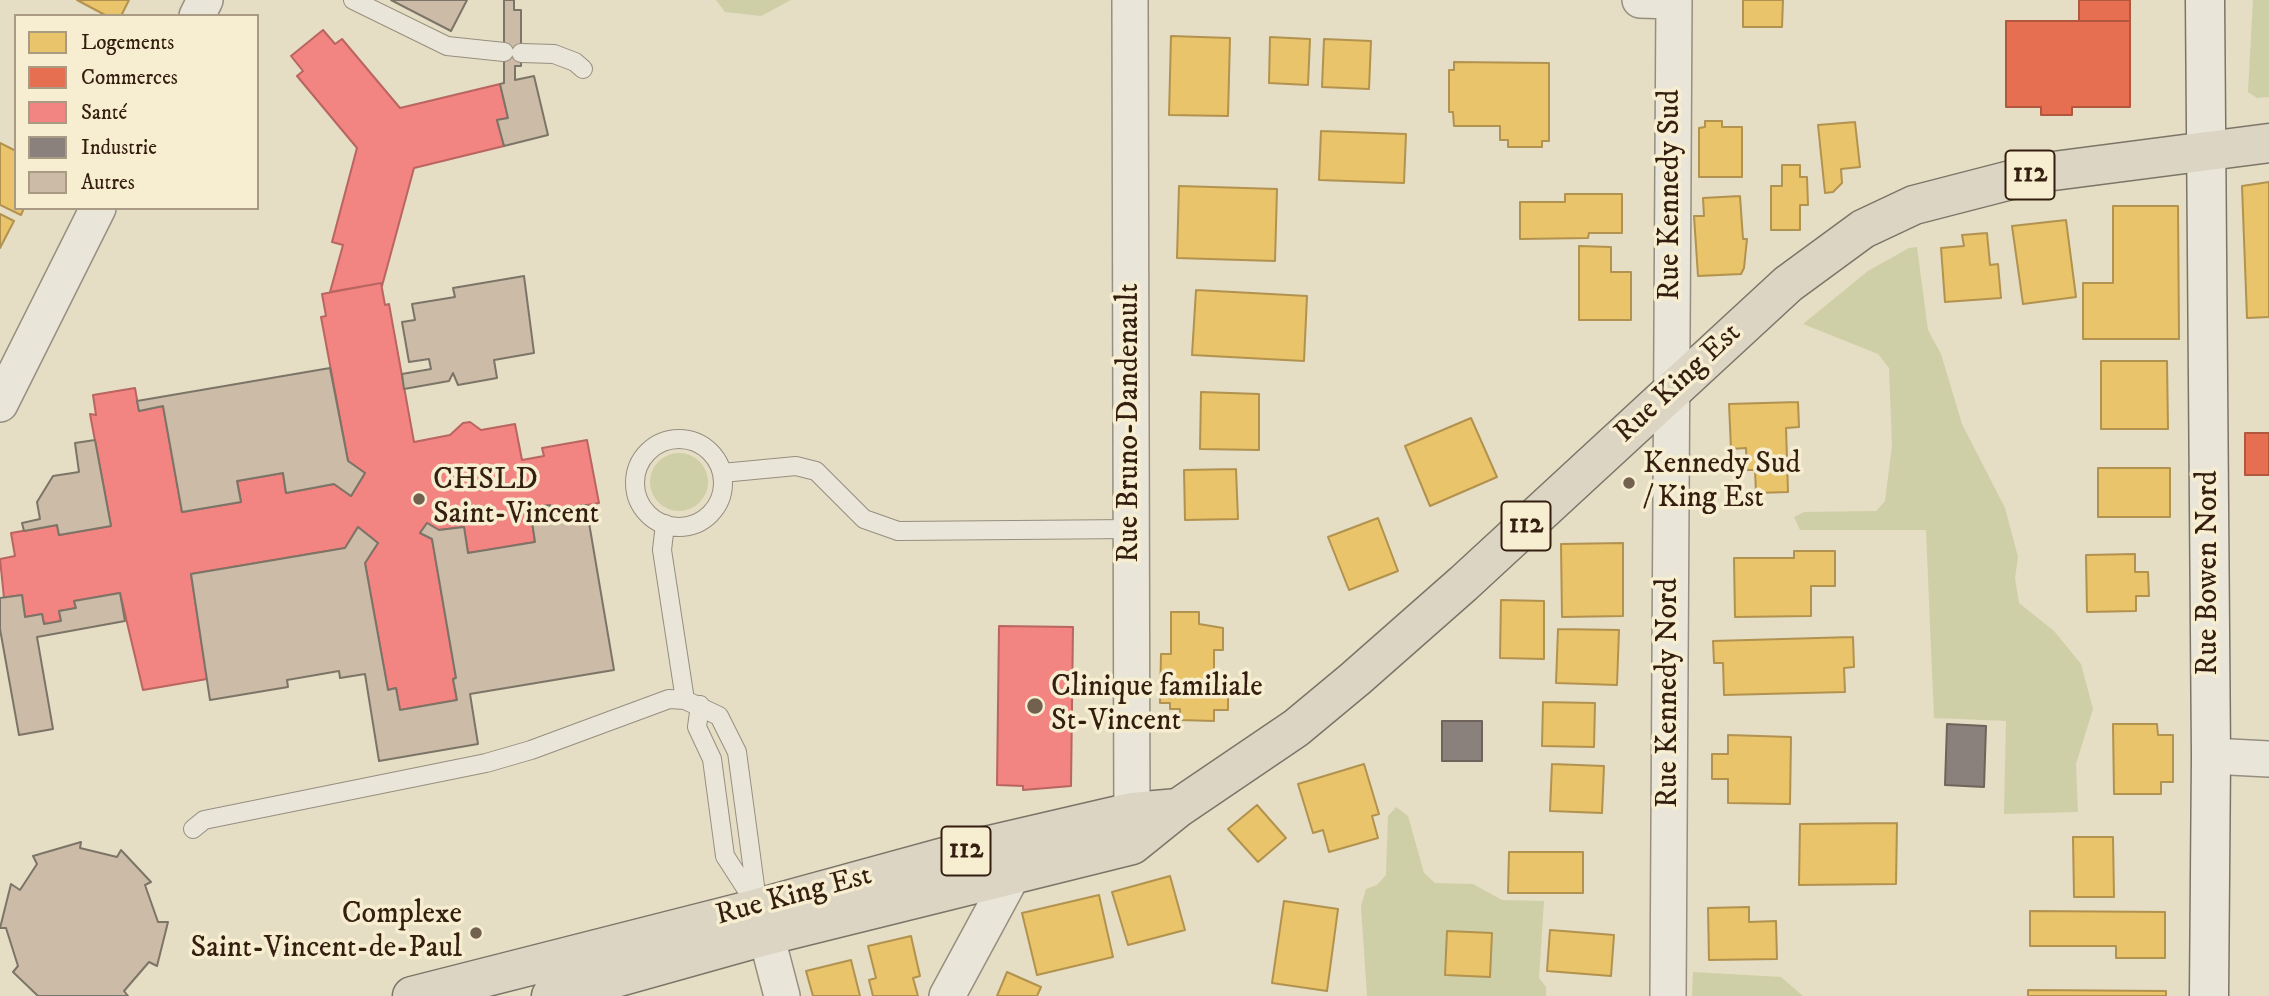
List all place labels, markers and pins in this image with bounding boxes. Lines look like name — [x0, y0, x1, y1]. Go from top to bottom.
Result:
place label: Kennedy Sud / King Est — [1643, 448, 1800, 518]
place label: CHSLD Saint-Vincent — [433, 464, 599, 534]
marker: Kennedy Sud / King Est — [1621, 475, 1637, 491]
marker: CHSLD Saint-Vincent — [411, 491, 427, 507]
place label: Clinique familiale St-Vincent — [1051, 671, 1263, 742]
marker: Clinique familiale St-Vincent — [1025, 696, 1045, 716]
place label: Complexe Saint-Vincent-de-Paul — [191, 898, 462, 968]
marker: Complexe Saint-Vincent-de-Paul — [468, 925, 484, 941]

